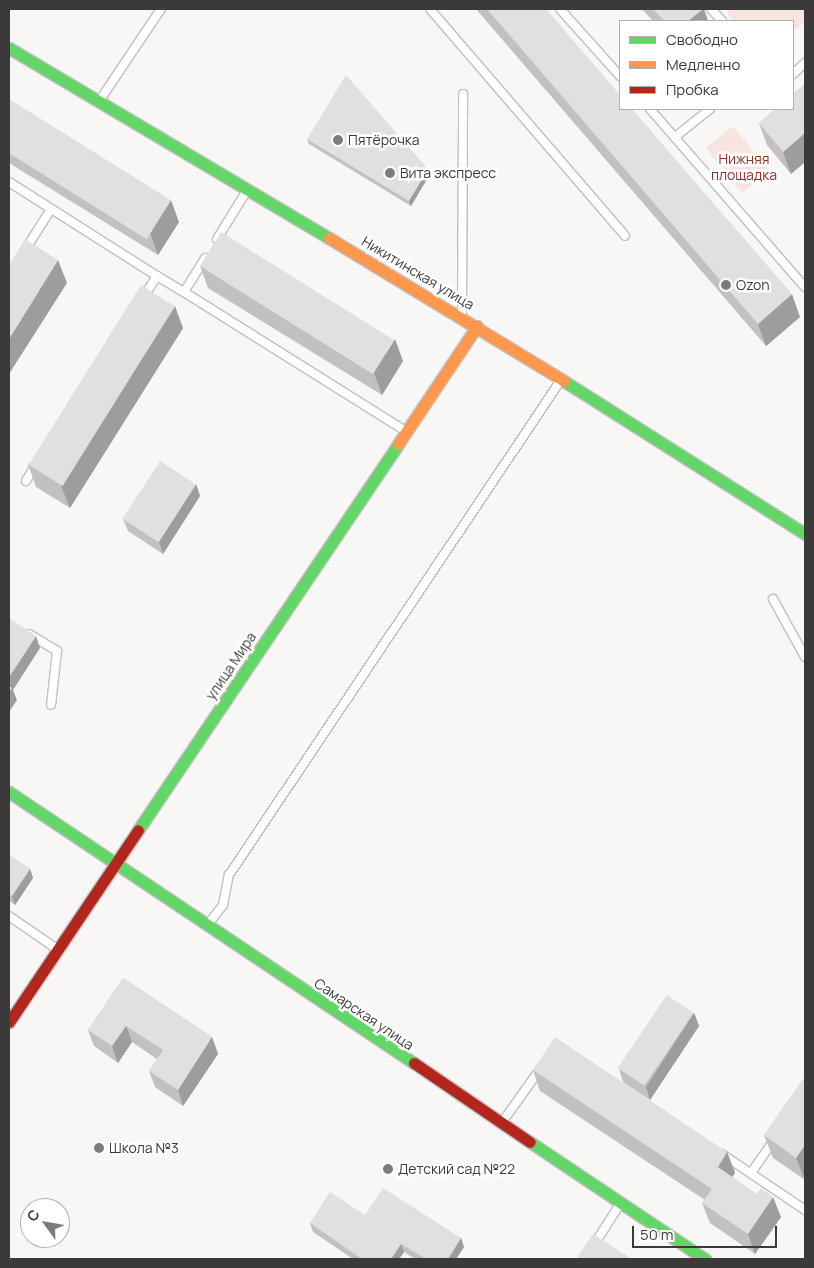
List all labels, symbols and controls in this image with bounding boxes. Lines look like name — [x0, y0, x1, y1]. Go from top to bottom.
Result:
legend — [619, 20, 794, 110]
text: Свободно — [666, 29, 738, 50]
text: Медленно — [666, 54, 740, 75]
text: Пробка — [666, 79, 719, 100]
place label: Пятёрочка — [348, 132, 420, 148]
marker: Пятёрочка — [332, 134, 344, 146]
park label: Нижняя площадка — [711, 151, 777, 184]
place label: Вита экспресс — [400, 165, 496, 181]
marker: Вита экспресс — [384, 167, 396, 179]
street label: Никитинская улица — [359, 233, 477, 313]
place label: Ozon — [736, 277, 770, 293]
marker: Ozon — [720, 279, 732, 291]
street label: улица Мира — [202, 629, 260, 703]
street label: Самарская улица — [311, 975, 417, 1053]
place label: Школа №3 — [109, 1140, 179, 1156]
marker: Школа №3 — [93, 1142, 105, 1154]
place label: Детский сад №22 — [398, 1161, 515, 1177]
marker: Детский сад №22 — [382, 1163, 394, 1175]
north arrow — [20, 1198, 70, 1248]
text: С — [22, 1206, 44, 1225]
scale bar — [634, 1216, 779, 1248]
text: 50 m — [640, 1224, 674, 1245]

